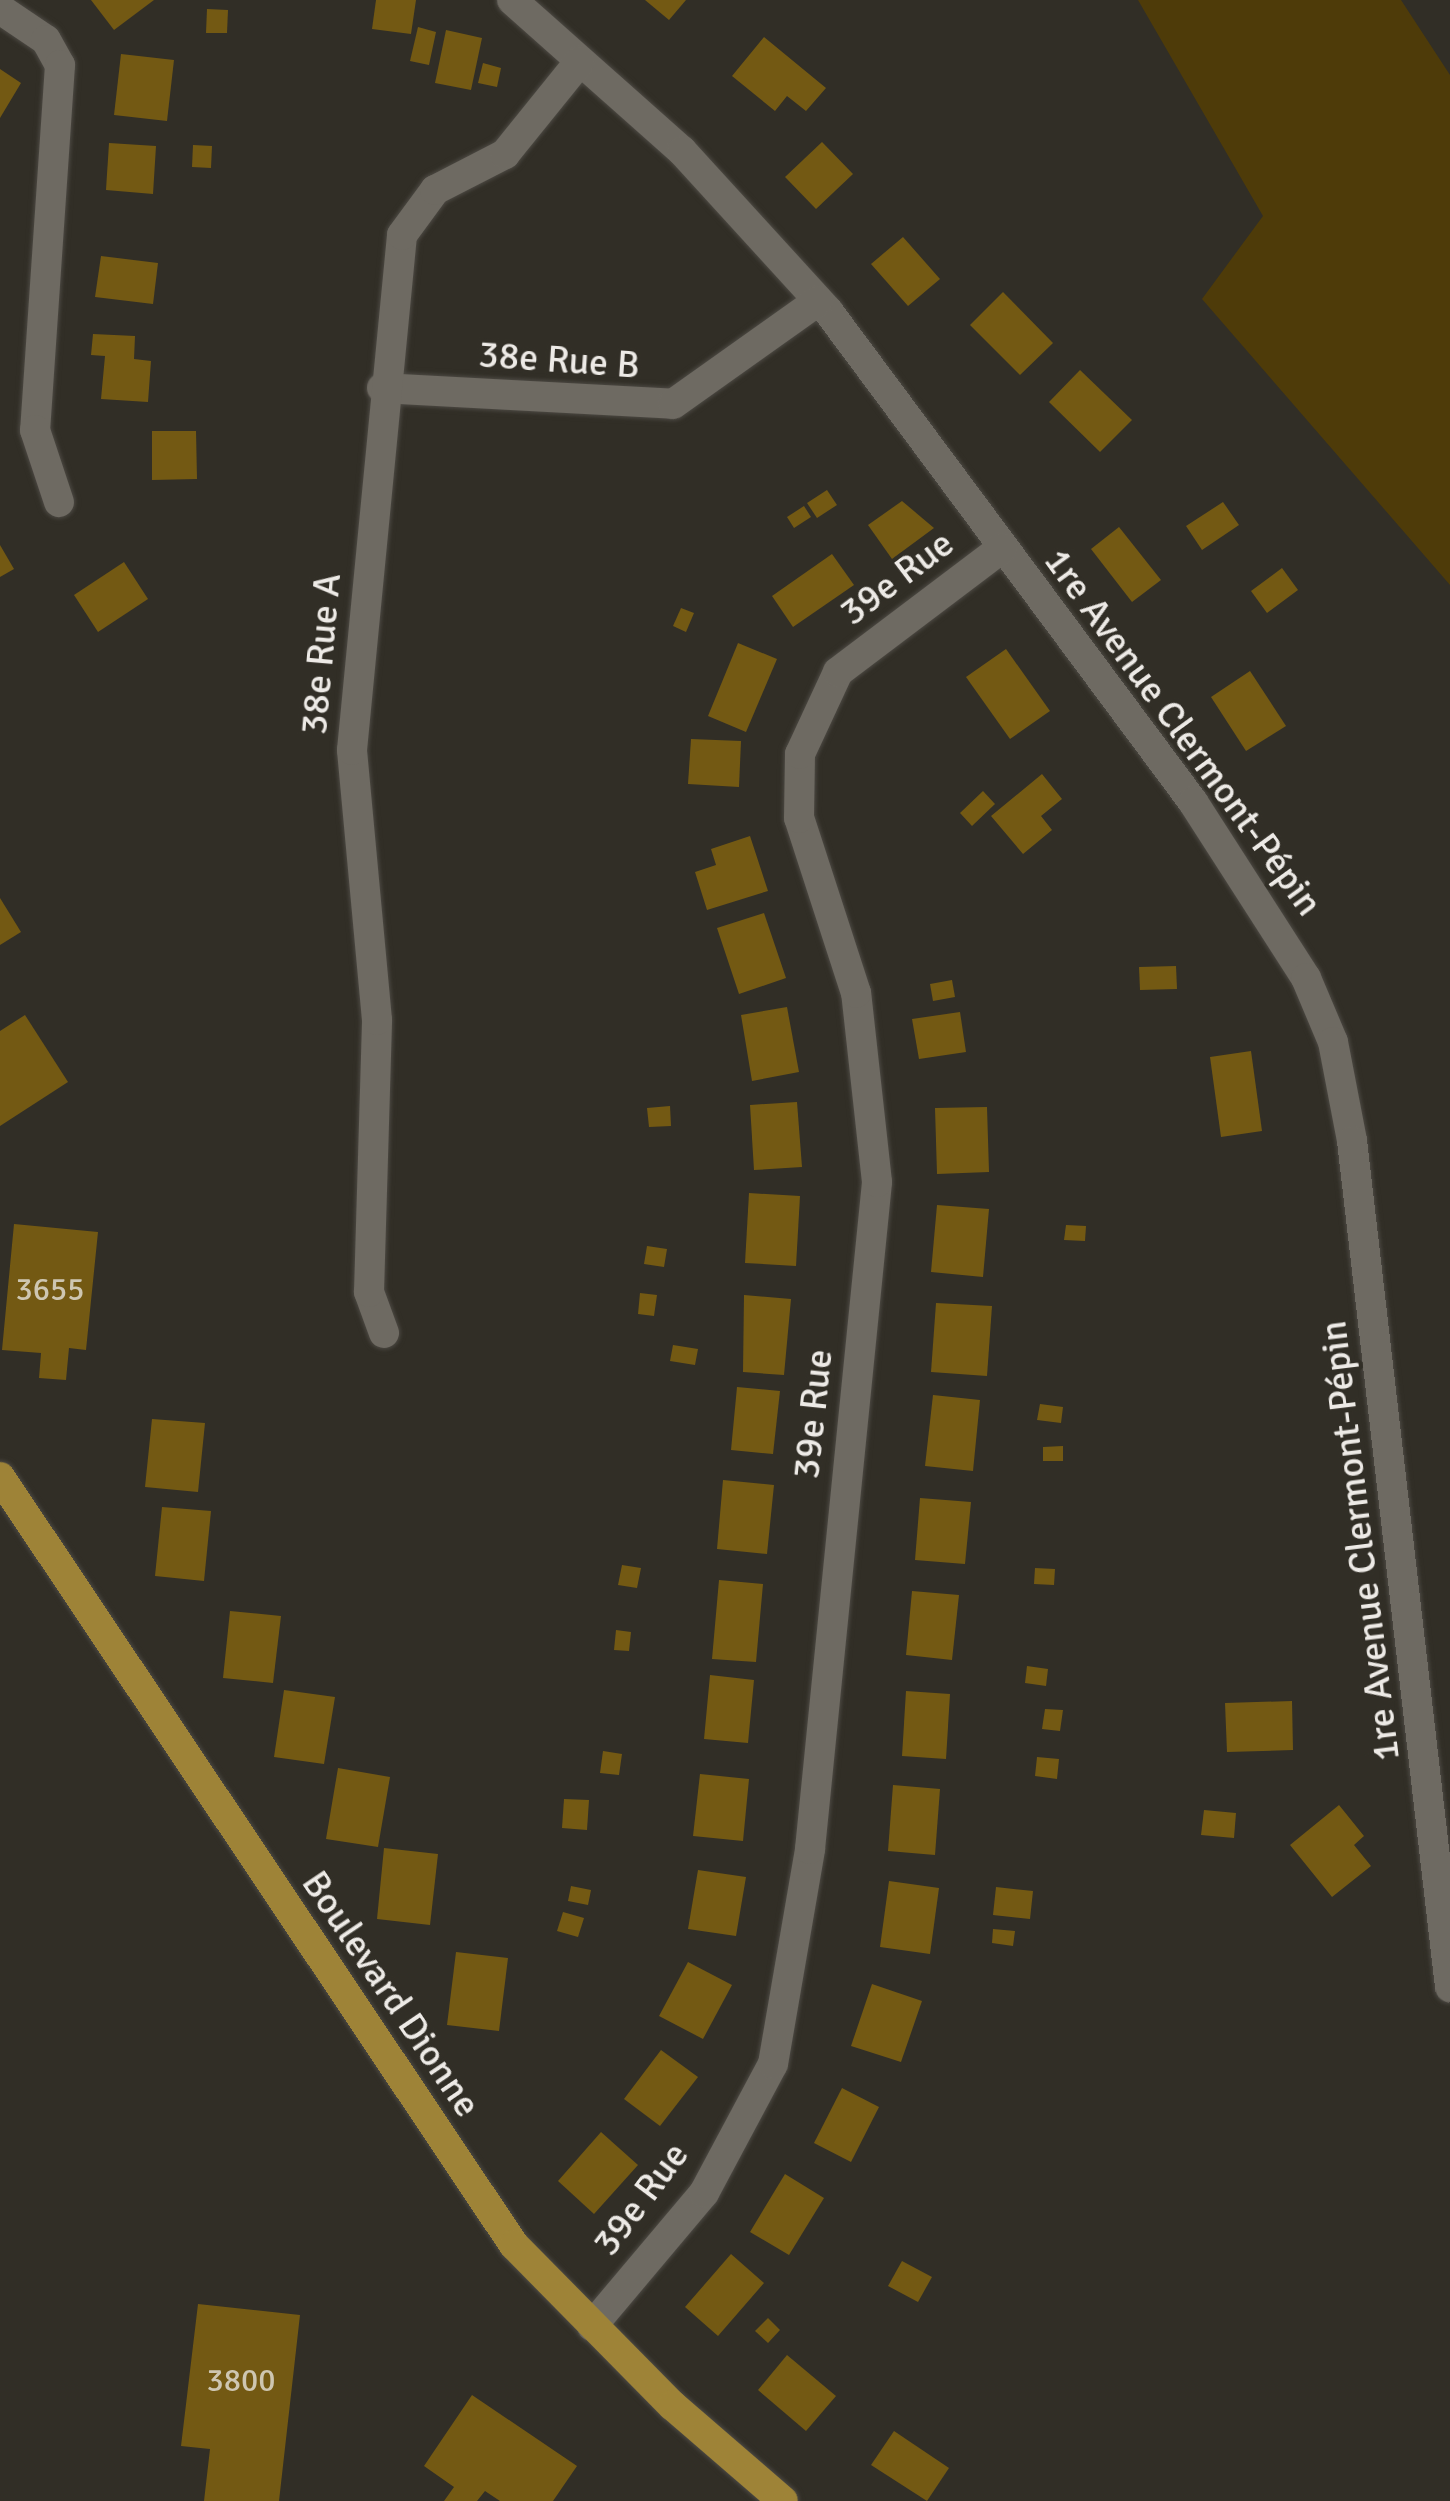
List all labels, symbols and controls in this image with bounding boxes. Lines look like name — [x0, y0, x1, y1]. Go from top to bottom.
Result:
street label: 38e Rue B — [477, 332, 641, 388]
street label: 39e Rue — [831, 521, 963, 635]
street label: 1re Avenue Clermont-Pépin — [1034, 539, 1332, 925]
street label: 38e Rue A — [291, 571, 351, 737]
house number: 3655 — [15, 1271, 85, 1309]
street label: 1re Avenue Clermont-Pépin — [1310, 1318, 1410, 1764]
street label: 39e Rue — [784, 1347, 842, 1481]
street label: Boulevard Dionne — [292, 1862, 490, 2126]
street label: 39e Rue — [584, 2133, 698, 2265]
house number: 3800 — [206, 2362, 276, 2400]

